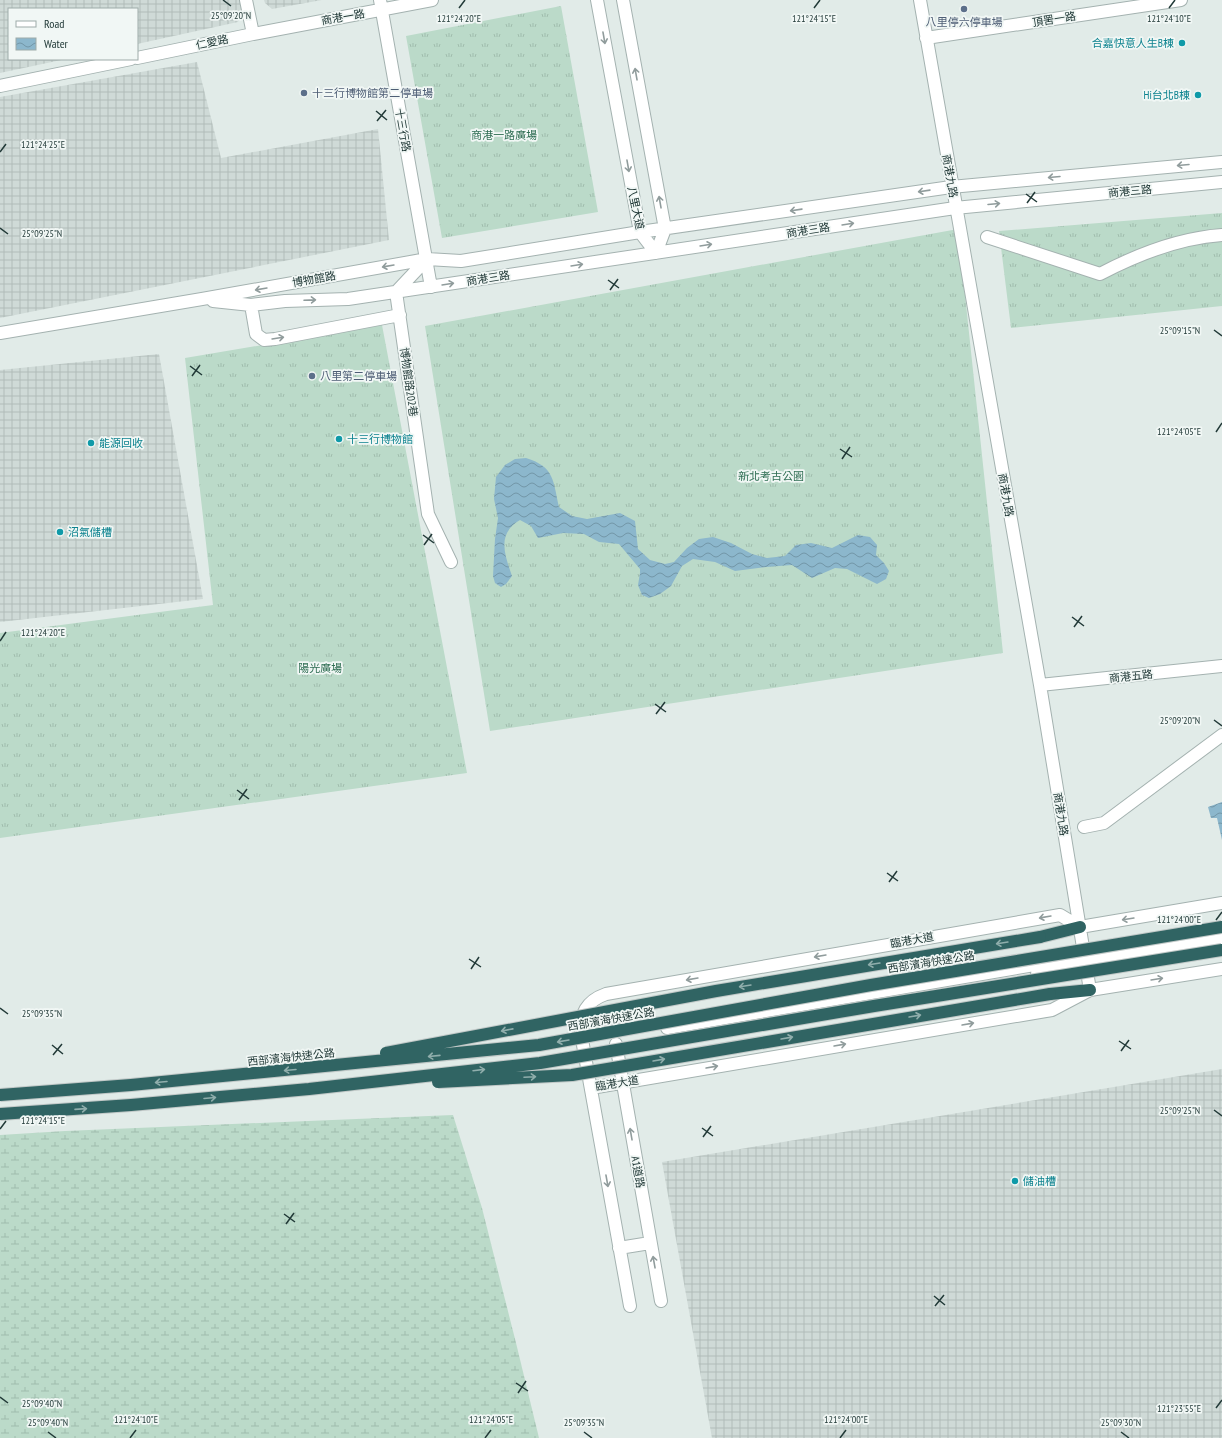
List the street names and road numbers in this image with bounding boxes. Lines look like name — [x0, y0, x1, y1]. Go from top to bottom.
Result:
street label: 商港一路 — [320, 6, 366, 28]
street label: 頂罟一路 — [1031, 9, 1077, 29]
street label: 仁愛路 — [194, 32, 230, 52]
street label: 十三行路 — [392, 107, 414, 153]
street label: 商港九路 — [939, 153, 961, 199]
street label: 商港三路 — [1107, 182, 1153, 200]
street label: 八里大道 — [625, 185, 647, 231]
street label: 商港三路 — [785, 220, 831, 240]
street label: 博物館路 — [291, 268, 337, 290]
street label: 商港三路 — [465, 268, 511, 288]
street label: 博物館路202巷 — [397, 346, 421, 418]
street label: 商港九路 — [995, 472, 1017, 518]
street label: 商港五路 — [1108, 667, 1154, 685]
street label: 商港九路 — [1051, 791, 1071, 837]
street label: 臨港大道 — [889, 929, 935, 951]
street label: 西部濱海快速公路 — [886, 948, 976, 976]
street label: 西部濱海快速公路 — [566, 1004, 656, 1034]
street label: 西部濱海快速公路 — [247, 1045, 335, 1069]
street label: 臨港大道 — [594, 1073, 640, 1093]
street label: A1道路 — [628, 1155, 648, 1189]

